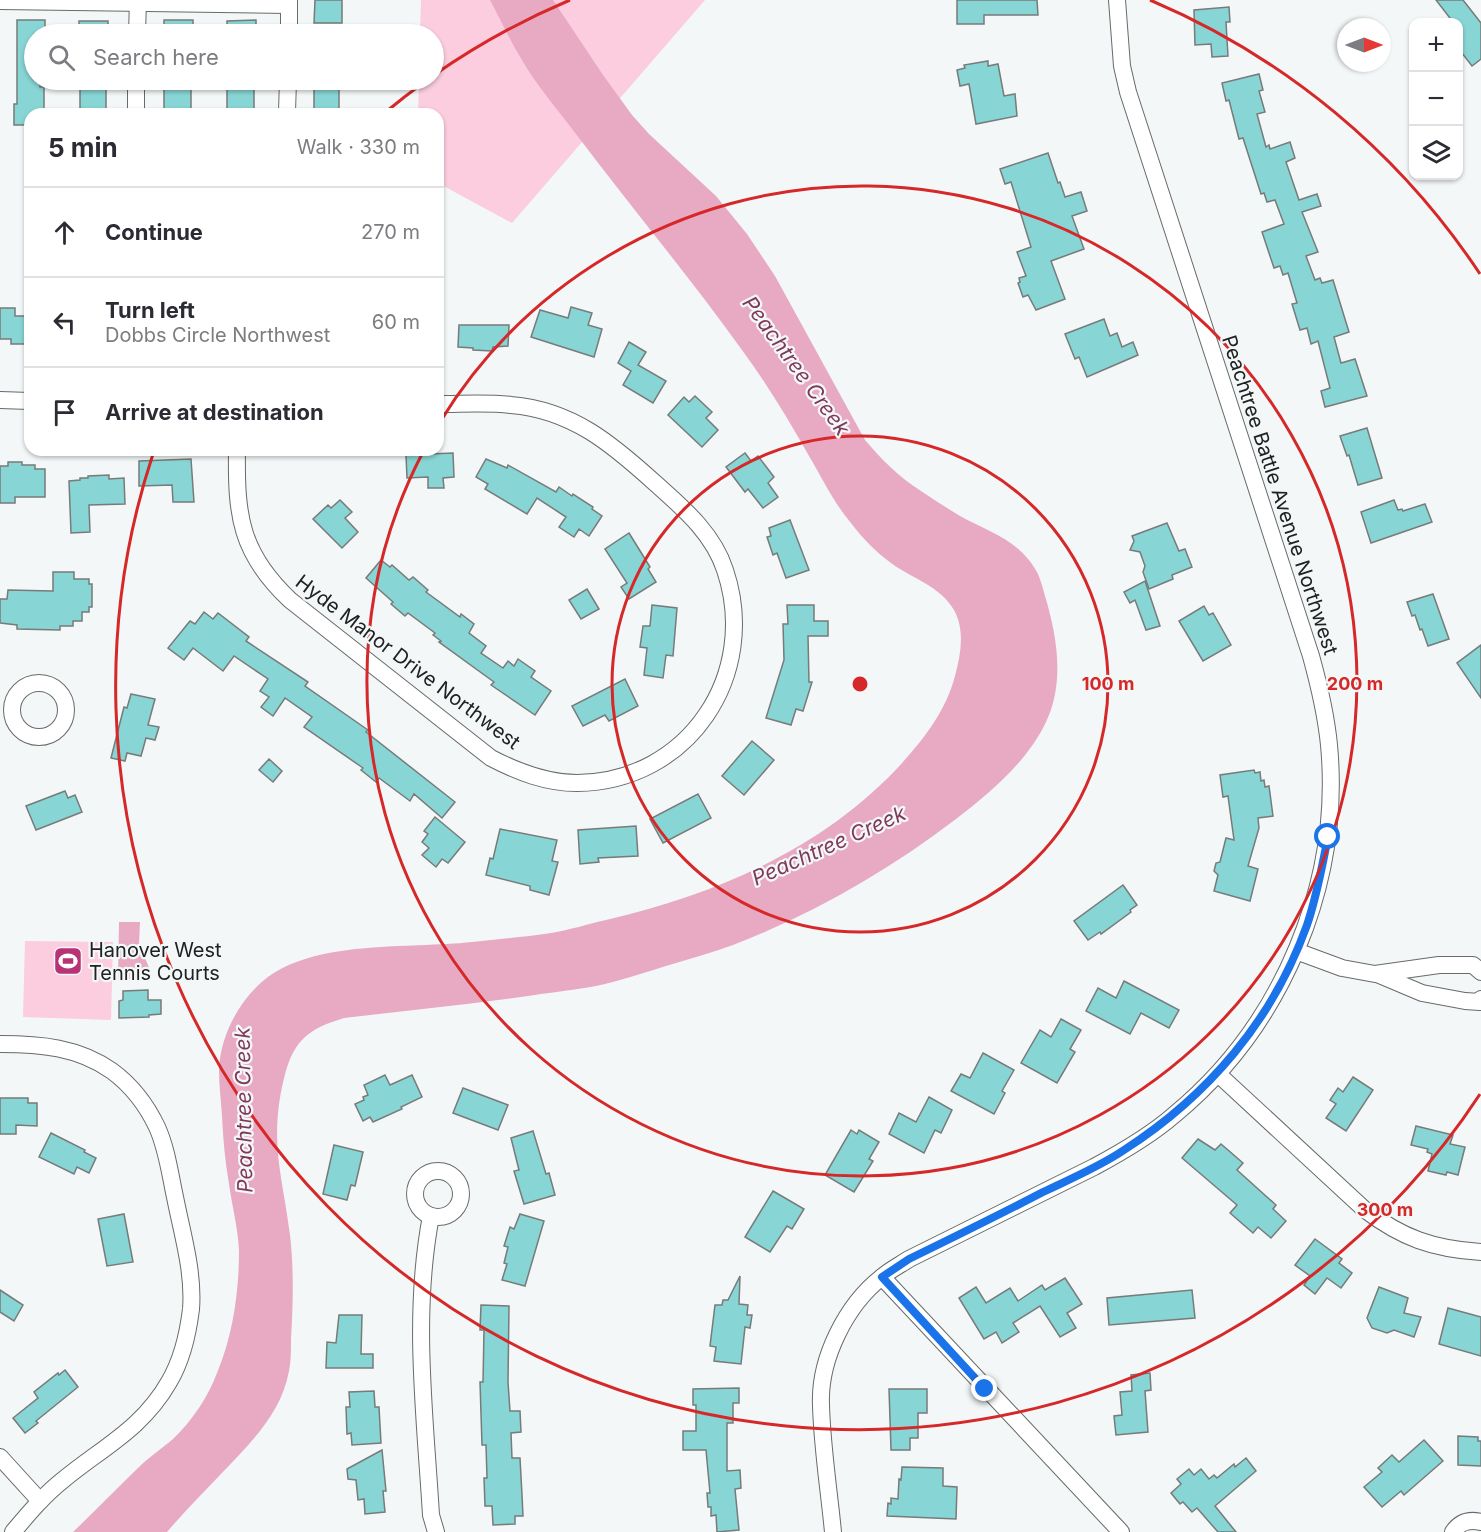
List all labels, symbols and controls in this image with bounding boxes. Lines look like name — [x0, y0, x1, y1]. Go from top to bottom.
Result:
north arrow — [1337, 18, 1391, 72]
map controls — [1409, 18, 1463, 180]
button: + — [1409, 18, 1463, 72]
search box — [24, 24, 444, 90]
icon: search — [45, 41, 78, 74]
text: Search here — [93, 44, 219, 70]
button: − — [1409, 72, 1463, 126]
button: layers — [1409, 126, 1463, 180]
text: 5 min — [48, 132, 118, 163]
text: Walk · 330 m — [297, 135, 420, 159]
icon: ahead — [48, 216, 81, 249]
text: Continue — [105, 219, 203, 245]
text: 270 m — [361, 220, 420, 244]
water label: Peachtree Creek — [738, 291, 856, 441]
text: Turn left — [105, 297, 195, 323]
icon: left — [48, 306, 81, 339]
text: 60 m — [372, 310, 420, 334]
text: Dobbs Circle Northwest — [105, 323, 330, 347]
street label: Peachtree Battle Avenue Northwest — [1217, 332, 1343, 658]
icon: arrive — [48, 396, 81, 429]
text: Arrive at destination — [105, 399, 324, 425]
street label: Hyde Manor Drive Northwest — [291, 570, 525, 755]
text: 100 m — [1082, 673, 1134, 694]
text: 200 m — [1327, 673, 1383, 694]
centre of rings — [850, 674, 870, 694]
water label: Peachtree Creek — [748, 800, 910, 891]
route start — [1314, 823, 1340, 849]
place label: Hanover West Tennis Courts — [89, 938, 222, 985]
sports icon: Hanover West Tennis Courts — [52, 945, 84, 977]
water label: Peachtree Creek — [230, 1026, 257, 1193]
text: 300 m — [1357, 1199, 1413, 1220]
route end — [971, 1375, 997, 1401]

